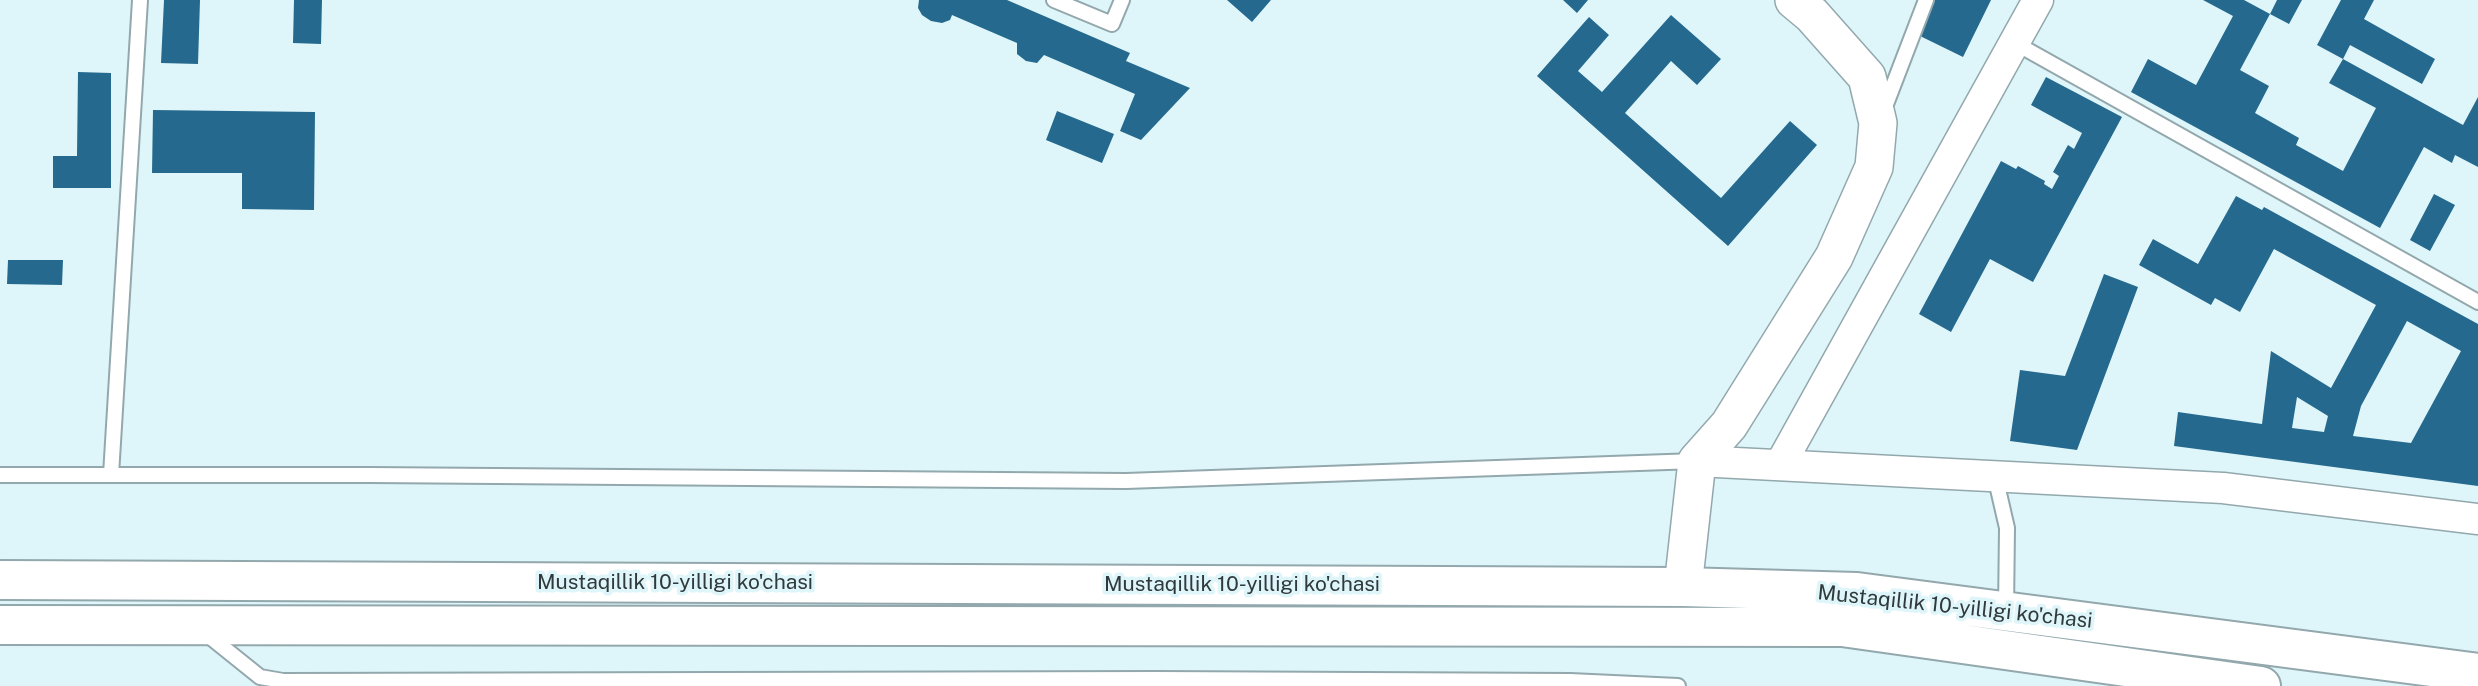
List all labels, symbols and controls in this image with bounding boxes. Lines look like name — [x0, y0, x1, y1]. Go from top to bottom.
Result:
street label: Mustaqillik 10-yilligi ko'chasi — [537, 570, 813, 596]
street label: Mustaqillik 10-yilligi ko'chasi — [1104, 572, 1380, 598]
street label: Mustaqillik 10-yilligi ko'chasi — [1816, 580, 2094, 634]

